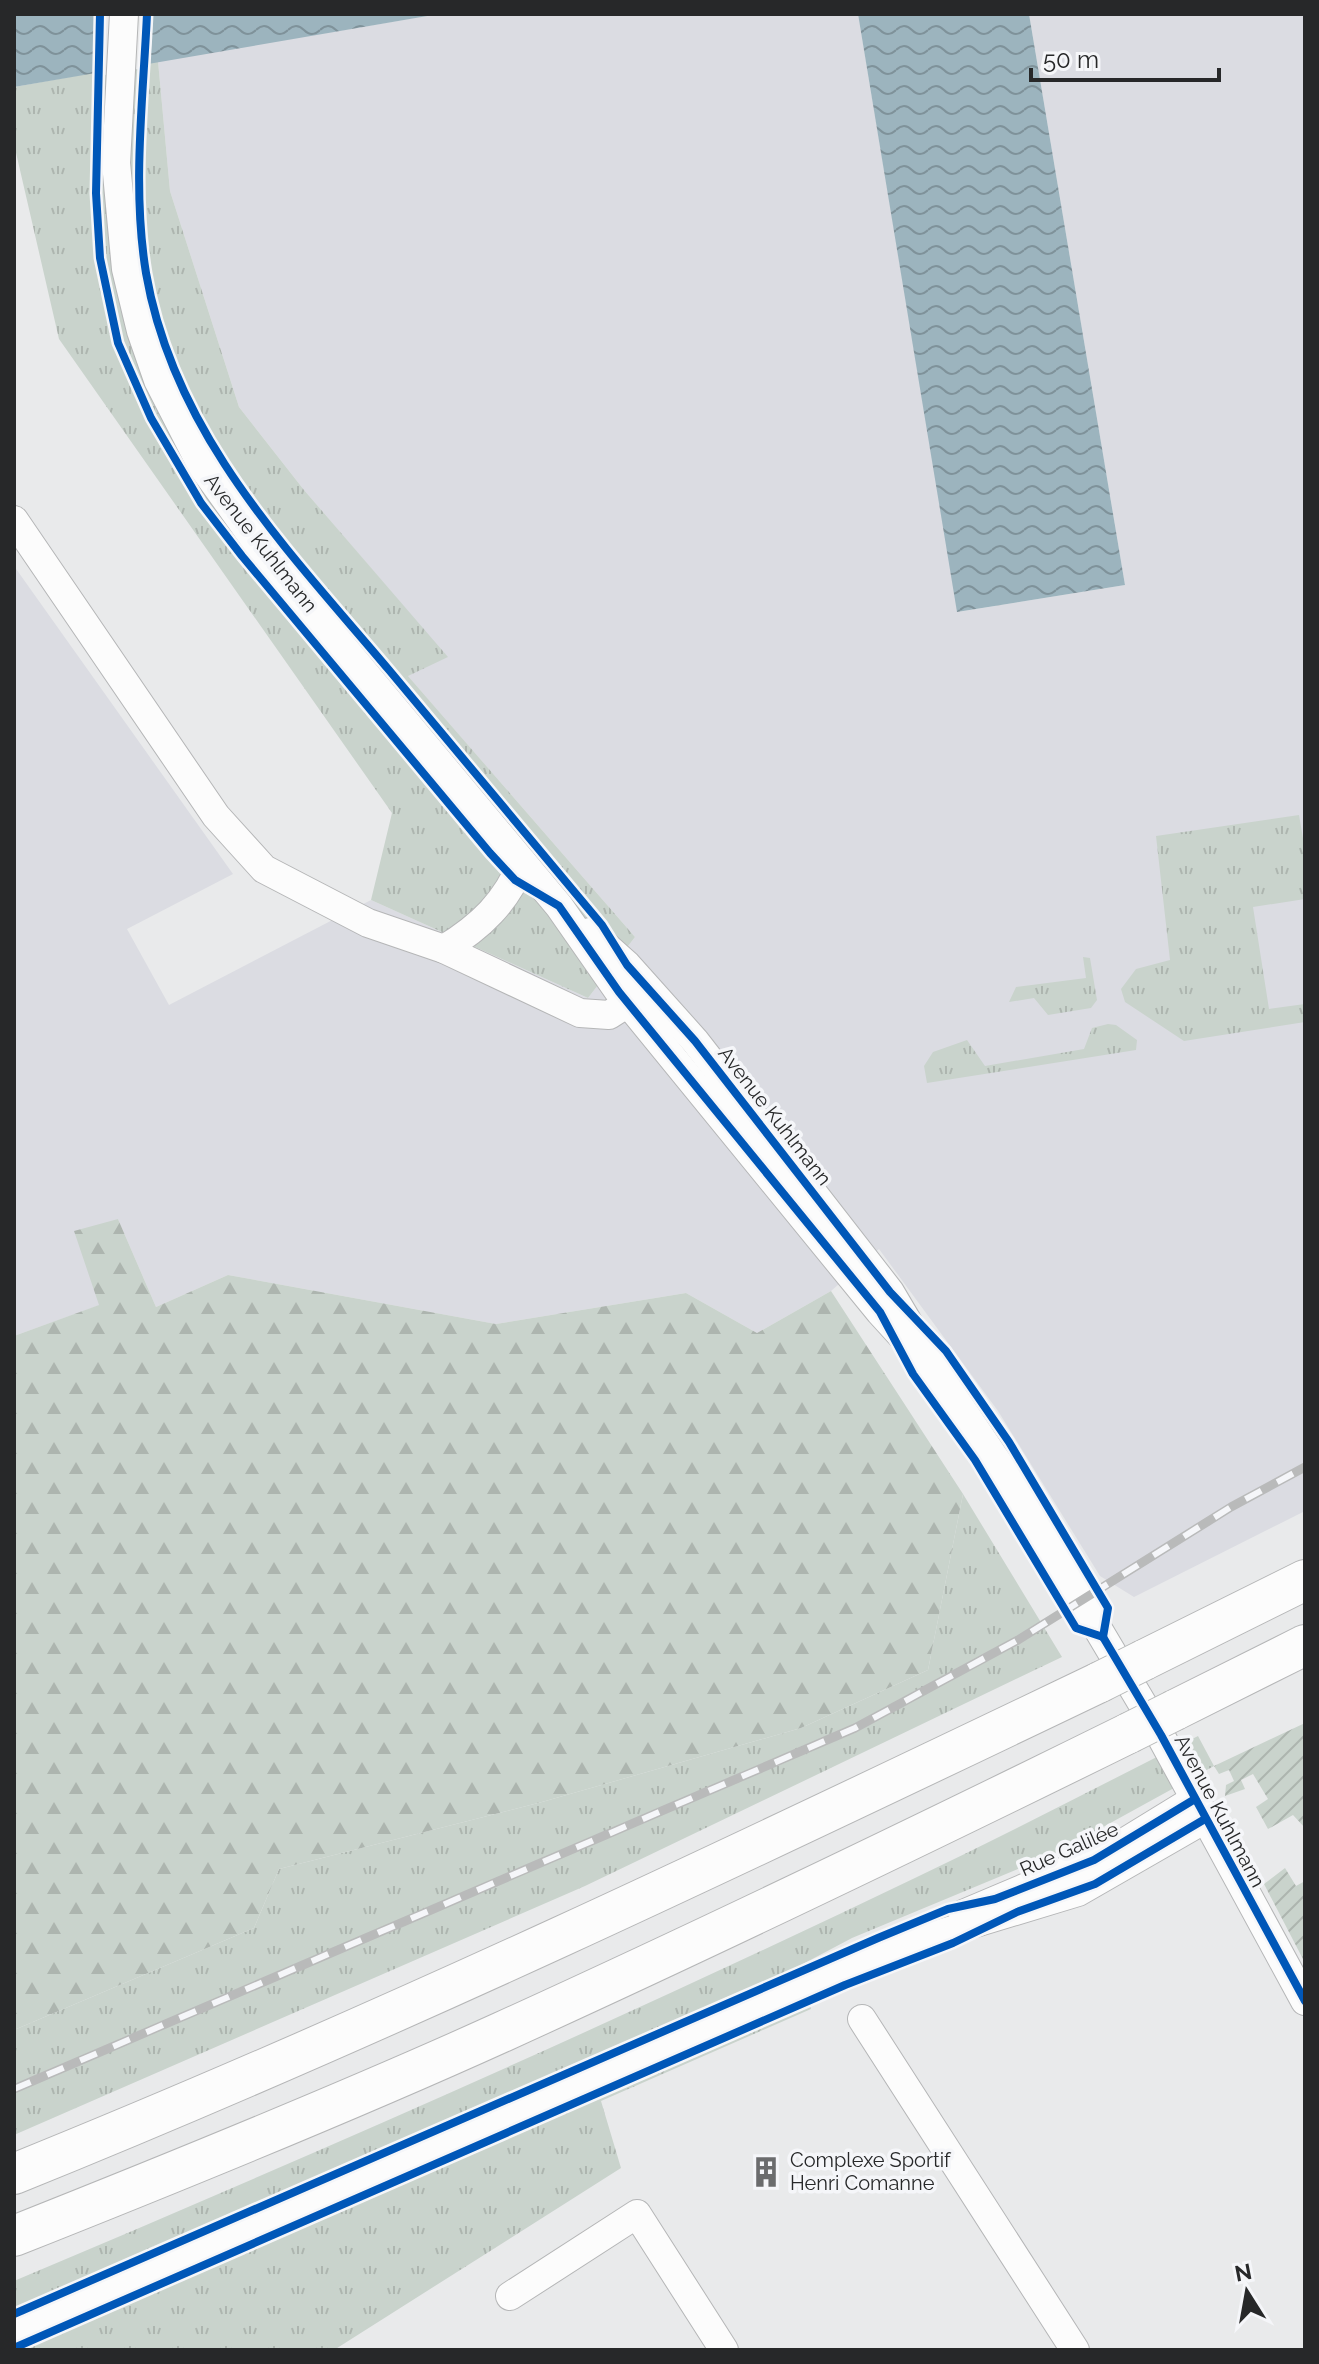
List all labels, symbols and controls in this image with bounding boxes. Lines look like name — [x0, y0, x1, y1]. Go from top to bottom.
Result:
scale bar — [1031, 32, 1219, 82]
text: 50 m — [1043, 45, 1099, 74]
street label: Avenue Kuhlmann — [199, 469, 323, 617]
street label: Avenue Kuhlmann — [713, 1042, 837, 1190]
street label: Avenue Kuhlmann — [1170, 1731, 1270, 1891]
street label: Rue Galilée — [1016, 1816, 1122, 1881]
place label: Complexe Sportif Henri Comanne — [790, 2148, 952, 2195]
building icon: Complexe Sportif Henri Comanne — [749, 2155, 783, 2189]
north arrow — [1207, 2252, 1287, 2332]
text: N — [1232, 2258, 1254, 2287]

